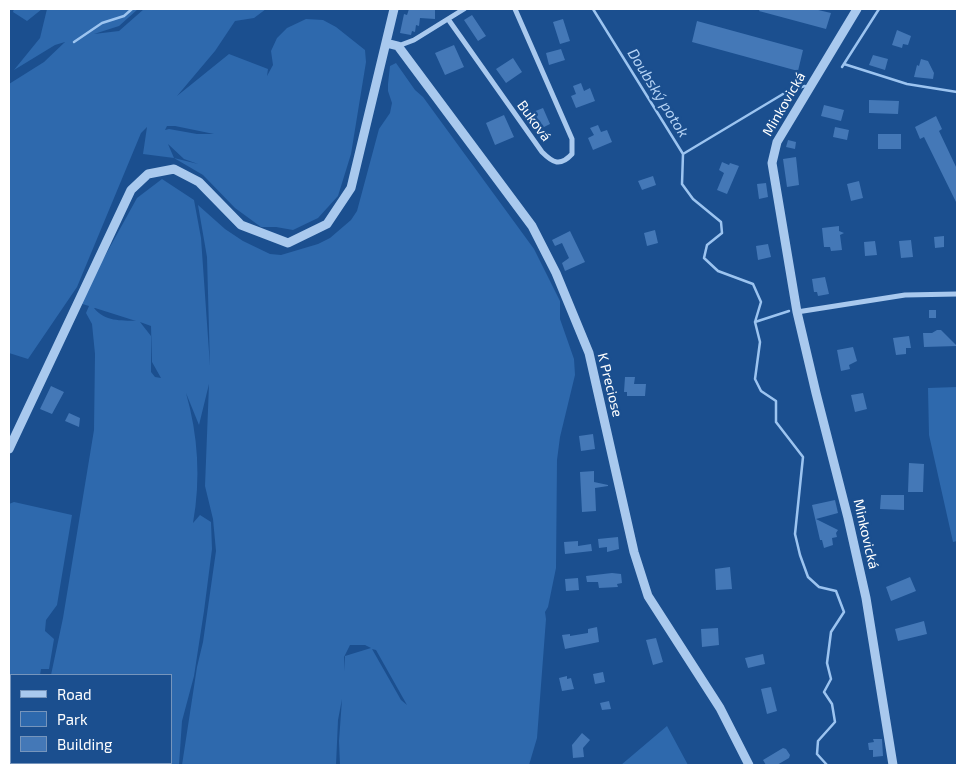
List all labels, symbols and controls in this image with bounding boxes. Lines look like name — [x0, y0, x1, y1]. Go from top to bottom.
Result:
water label: Doubský potok — [624, 45, 692, 141]
street label: Minkovická — [759, 69, 809, 139]
street label: Buková — [514, 97, 554, 145]
street label: K Preciose — [594, 351, 626, 419]
street label: Minkovická — [850, 497, 882, 571]
legend — [10, 674, 172, 764]
text: Road — [57, 685, 92, 703]
text: Park — [57, 710, 88, 728]
text: Building — [57, 735, 112, 753]

